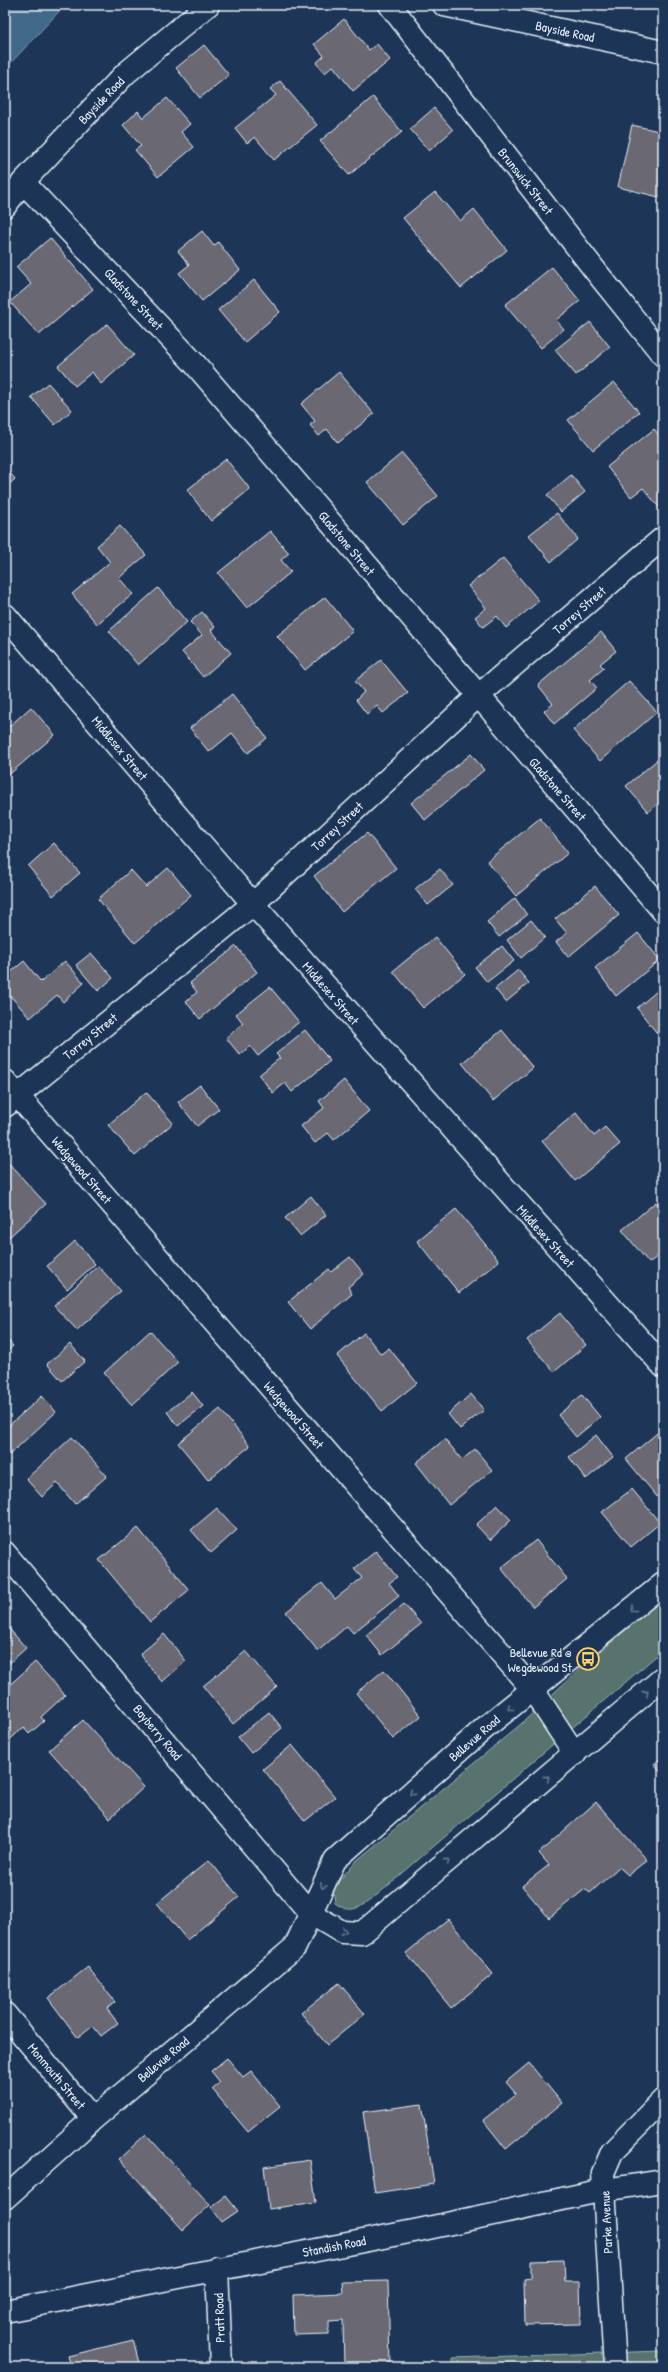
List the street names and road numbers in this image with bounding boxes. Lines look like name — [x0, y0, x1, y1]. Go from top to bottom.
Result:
street label: Bayside Road — [534, 16, 596, 46]
street label: Bayside Road — [74, 72, 128, 128]
street label: Brunswick Street — [494, 144, 558, 219]
street label: Gladstone Street — [101, 264, 168, 334]
street label: Gladstone Street — [315, 507, 380, 579]
street label: Torrey Street — [548, 581, 610, 638]
street label: Middlesex Street — [88, 712, 153, 784]
street label: Gladstone Street — [525, 753, 591, 825]
street label: Torrey Street — [307, 797, 367, 855]
street label: Middlesex Street — [298, 957, 364, 1029]
street label: Torrey Street — [59, 1008, 121, 1064]
street label: Wedgewood Street — [48, 1132, 117, 1208]
street label: Middlesex Street — [513, 1201, 579, 1272]
street label: Wedgewood Street — [260, 1377, 329, 1453]
street label: Bayberry Road — [129, 1700, 187, 1764]
street label: Bellevue Road — [445, 1711, 503, 1765]
street label: Bellevue Road — [133, 2032, 193, 2086]
street label: Monmouth Street — [24, 2039, 90, 2113]
street label: Parke Avenue — [595, 2190, 617, 2254]
street label: Standish Road — [301, 2231, 367, 2261]
street label: Pratt Road — [209, 2293, 229, 2343]

